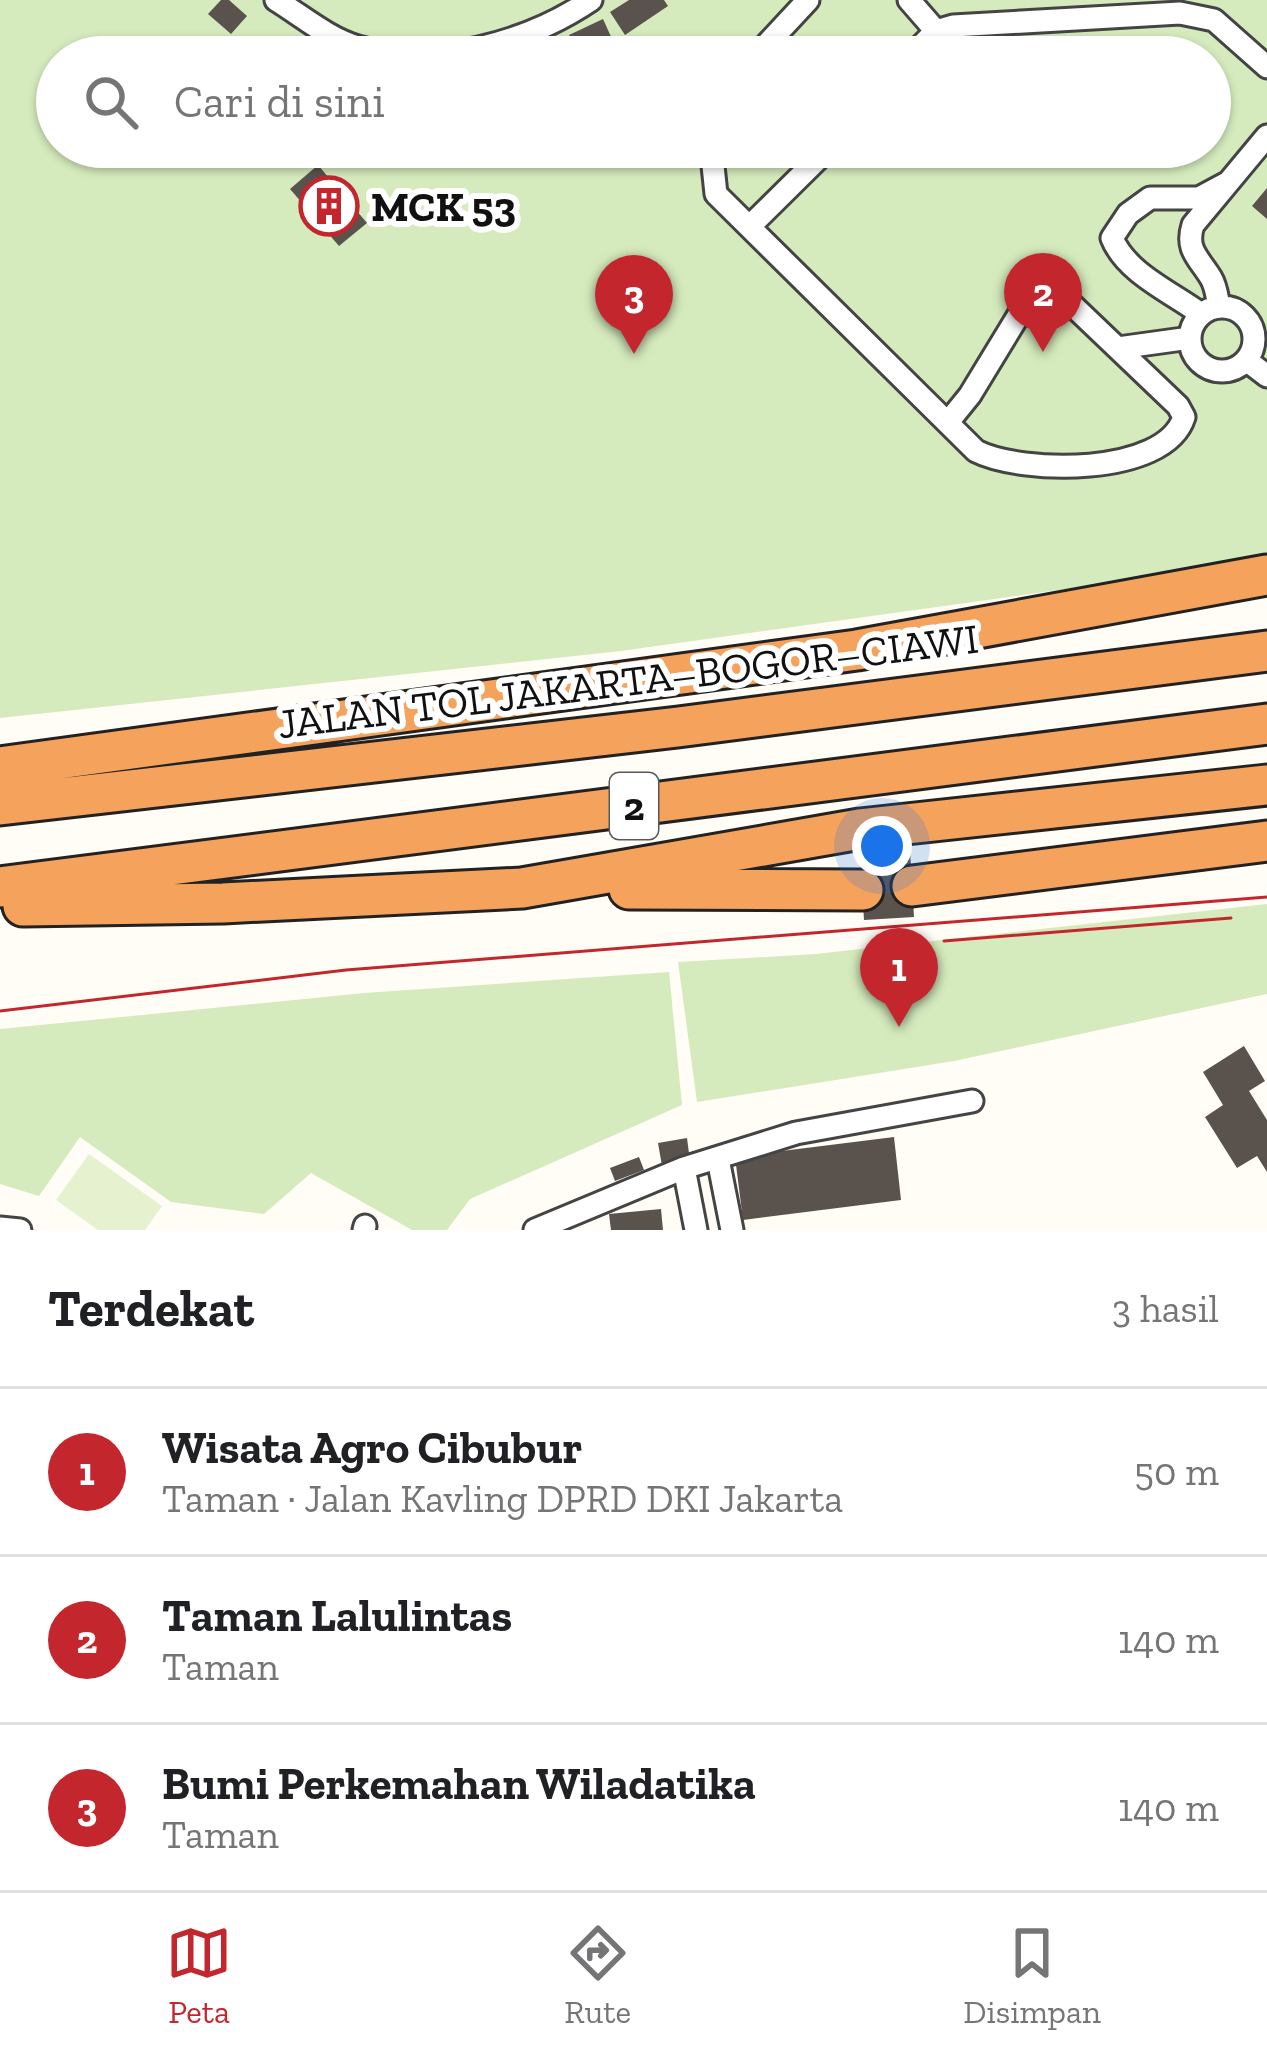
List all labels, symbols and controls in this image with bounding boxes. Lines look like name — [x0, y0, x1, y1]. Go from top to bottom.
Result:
search box — [36, 36, 1231, 168]
icon: search — [78, 69, 144, 135]
text: Cari di sini — [174, 75, 385, 129]
building icon: MCK 53 — [298, 175, 360, 237]
place label: MCK 53 — [371, 181, 516, 232]
pin: 2 — [1004, 253, 1082, 352]
pin: 3 — [595, 255, 673, 354]
street label: JALAN TOL JAKARTA–BOGOR–CIAWI — [275, 613, 981, 749]
road number: 2 — [610, 773, 658, 839]
your location — [852, 816, 912, 876]
pin: 1 — [860, 928, 938, 1027]
text: Terdekat — [48, 1278, 254, 1339]
text: 3 hasil — [1112, 1285, 1219, 1332]
text: Wisata Agro Cibubur — [162, 1421, 582, 1475]
text: 1 — [79, 1448, 95, 1495]
text: 50 m — [1134, 1448, 1219, 1495]
text: Taman · Jalan Kavling DPRD DKI Jakarta — [162, 1475, 843, 1522]
text: Taman Lalulintas — [162, 1589, 512, 1643]
text: 2 — [77, 1616, 97, 1663]
text: 140 m — [1118, 1616, 1219, 1663]
text: Taman — [162, 1643, 279, 1690]
text: Bumi Perkemahan Wiladatika — [162, 1757, 756, 1811]
text: 3 — [77, 1784, 97, 1831]
text: 140 m — [1118, 1784, 1219, 1831]
text: Taman — [162, 1811, 279, 1858]
tab: Peta — [166, 1920, 232, 2031]
tab: Rute — [564, 1920, 631, 2031]
tab: Disimpan — [963, 1920, 1101, 2031]

